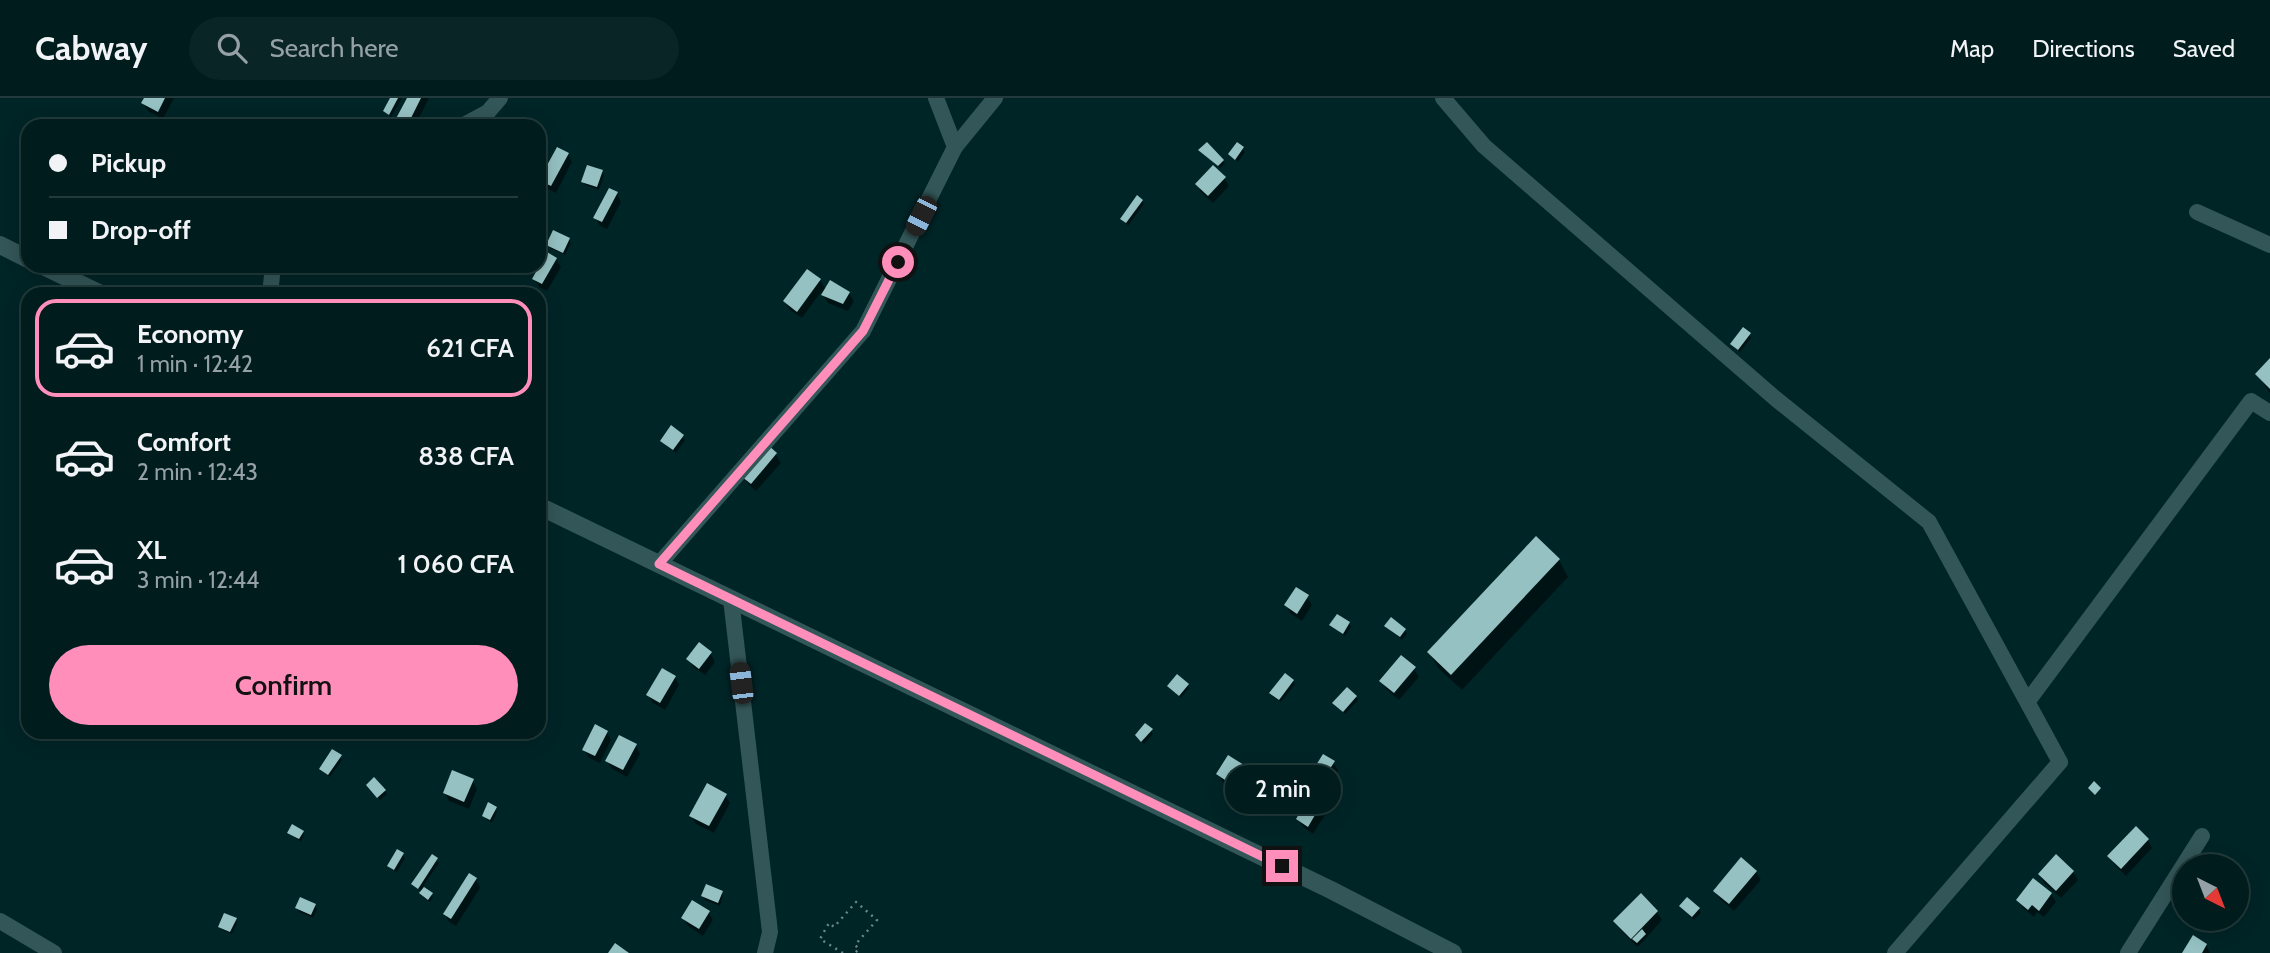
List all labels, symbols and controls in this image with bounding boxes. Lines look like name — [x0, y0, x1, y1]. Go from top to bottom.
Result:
search box — [189, 17, 679, 80]
text: Cabway — [35, 28, 147, 68]
icon: search — [213, 29, 251, 67]
text: Search here — [269, 32, 399, 64]
text: Map — [1950, 34, 1994, 63]
text: Directions — [2032, 34, 2135, 63]
text: Saved — [2173, 34, 2235, 63]
text: Pickup — [91, 147, 166, 179]
car — [903, 193, 940, 239]
text: Drop-off — [91, 214, 191, 246]
route start — [882, 246, 914, 278]
icon: car — [53, 317, 116, 380]
text: Economy — [137, 318, 243, 350]
text: 621 CFA — [426, 332, 514, 364]
text: 1 min · 12:42 — [137, 350, 253, 378]
icon: car — [53, 425, 116, 488]
text: Comfort — [137, 426, 231, 458]
text: 838 CFA — [418, 440, 514, 472]
text: 2 min · 12:43 — [137, 458, 258, 486]
icon: car — [53, 533, 116, 596]
text: XL — [137, 534, 166, 566]
text: 1 060 CFA — [398, 548, 514, 580]
text: 3 min · 12:44 — [137, 566, 259, 594]
button: Confirm — [49, 645, 518, 725]
car — [729, 661, 754, 705]
callout: 2 min — [1224, 764, 1340, 814]
text: 2 min — [1255, 775, 1311, 803]
route end — [1266, 850, 1298, 882]
north arrow — [2172, 854, 2249, 931]
map controls — [2172, 854, 2249, 931]

